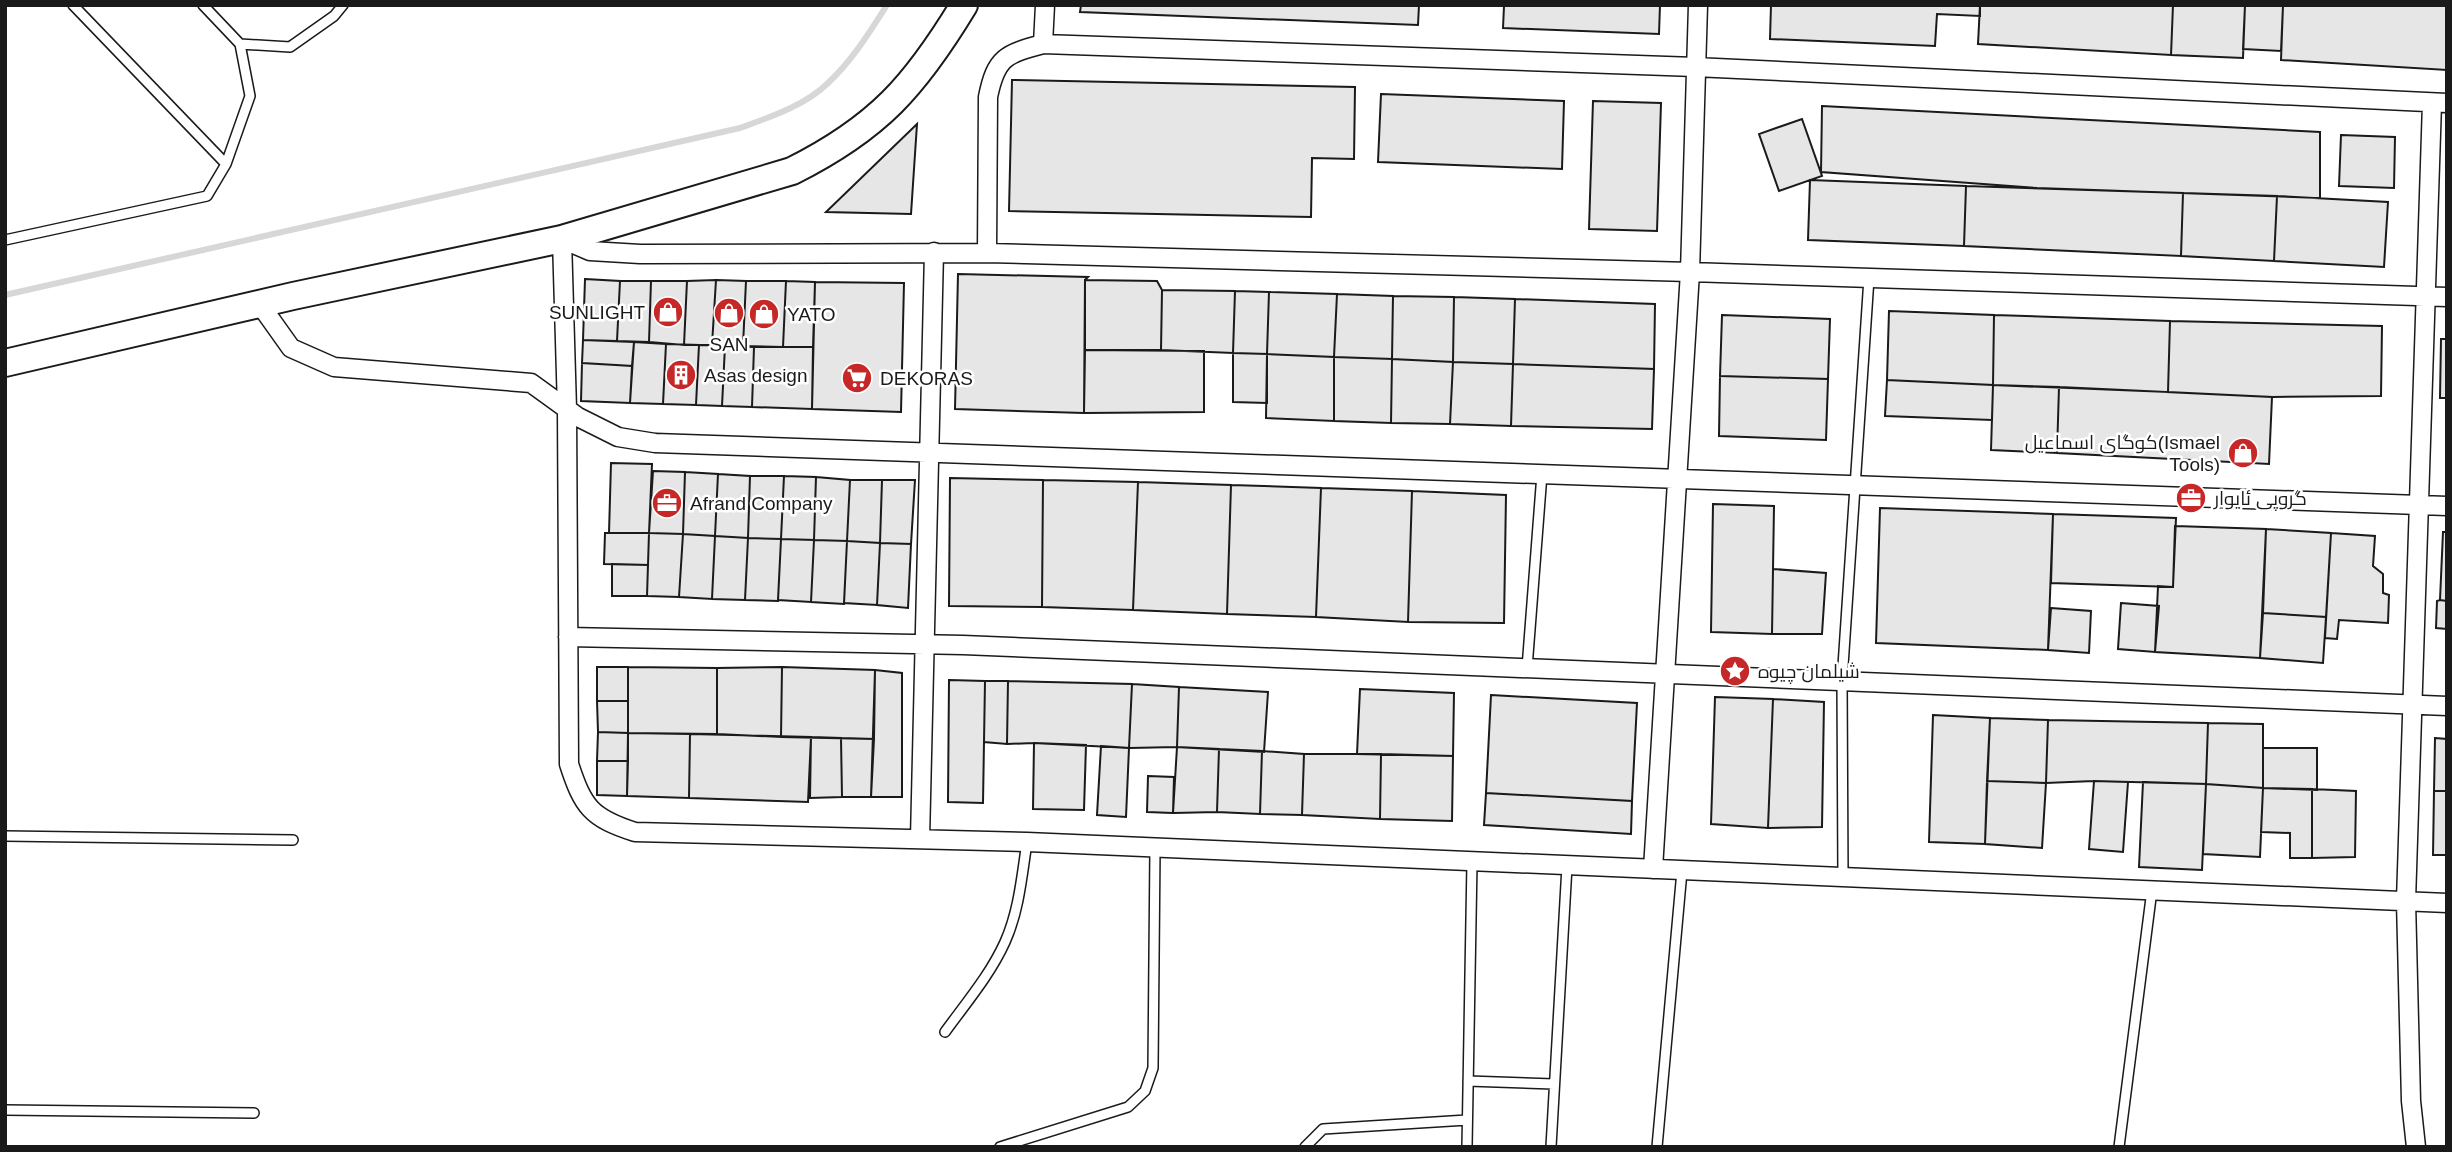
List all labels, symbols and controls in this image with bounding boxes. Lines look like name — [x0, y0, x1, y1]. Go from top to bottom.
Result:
shop icon: SUNLIGHT — [651, 295, 685, 329]
shop icon: SAN — [712, 296, 746, 330]
shop icon: YATO — [747, 297, 781, 331]
place label: SUNLIGHT — [549, 302, 645, 323]
place label: YATO — [787, 304, 836, 325]
place label: SAN — [709, 334, 749, 355]
building icon: Asas design — [664, 358, 698, 392]
supermarket icon: DEKORAS — [840, 361, 874, 395]
place label: Asas design — [704, 365, 808, 386]
place label: DEKORAS — [880, 368, 973, 389]
place label: كوگای اسماعیل(Ismael Tools) — [2025, 432, 2220, 475]
shop icon: كوگای اسماعیل(Ismael Tools) — [2226, 436, 2260, 470]
office icon: گروپى ئايوار — [2174, 481, 2208, 515]
office icon: Afrand Company — [650, 486, 684, 520]
place label: گروپى ئايوار — [2213, 488, 2307, 511]
place label: Afrand Company — [690, 493, 833, 514]
place icon: شيلمان چیوه — [1718, 654, 1752, 688]
place label: شيلمان چیوه — [1758, 661, 1860, 684]

